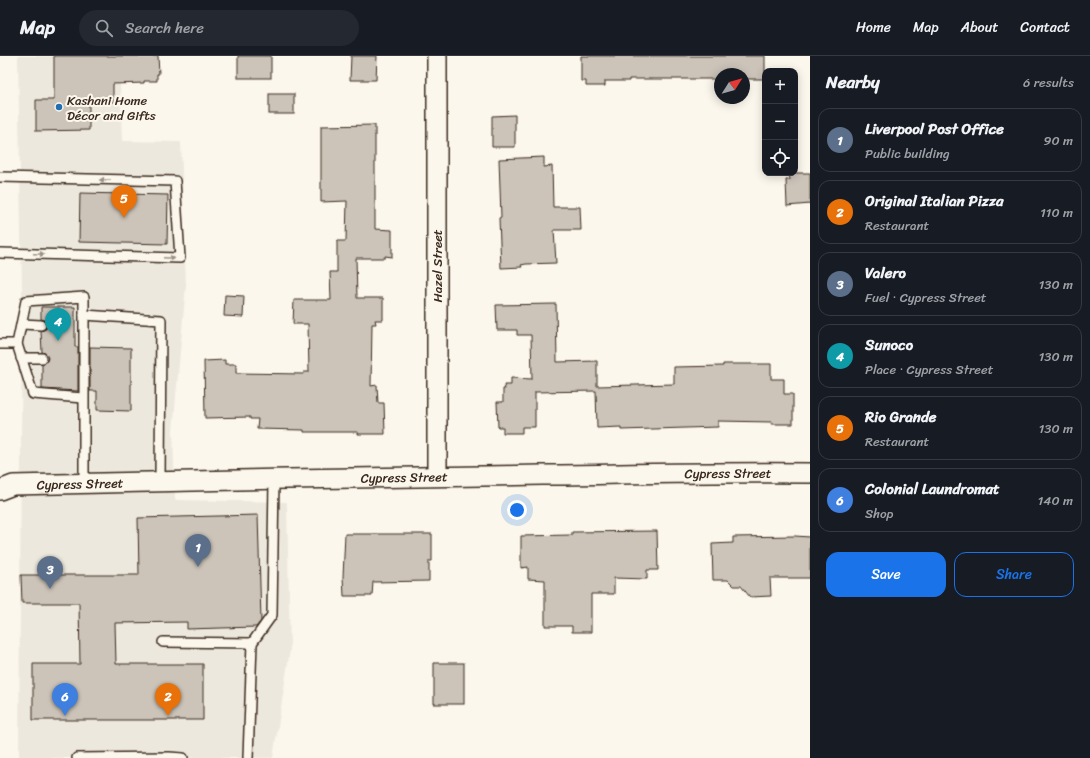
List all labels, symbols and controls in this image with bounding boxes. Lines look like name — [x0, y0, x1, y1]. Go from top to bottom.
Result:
search box — [79, 10, 359, 46]
text: Map — [20, 11, 55, 44]
text: Search here — [125, 15, 204, 41]
text: Home — [856, 15, 891, 40]
text: Map — [913, 15, 939, 40]
text: About — [961, 15, 998, 40]
text: Contact — [1020, 15, 1070, 40]
icon: search — [93, 17, 115, 39]
text: Nearby — [826, 67, 880, 97]
north arrow — [714, 68, 750, 104]
map controls — [762, 68, 798, 176]
button: + — [762, 68, 798, 104]
text: 6 results — [1023, 71, 1074, 94]
place label: Kashani Home Décor and Gifts — [67, 89, 156, 127]
marker: Kashani Home Décor and Gifts — [54, 102, 64, 112]
button: − — [762, 104, 798, 140]
text: Liverpool Post Office — [865, 116, 1004, 142]
text: 1 — [837, 129, 843, 152]
text: 90 m — [1043, 129, 1073, 152]
button: locate — [762, 140, 798, 176]
text: Public building — [865, 142, 950, 165]
one-way arrow — [98, 177, 111, 183]
pin: 5 — [111, 185, 137, 218]
text: Original Italian Pizza — [865, 188, 1004, 214]
text: 2 — [836, 201, 844, 224]
text: 110 m — [1040, 201, 1073, 224]
text: Restaurant — [865, 214, 929, 237]
street label: Hazel Street — [426, 229, 449, 303]
one-way arrow — [33, 251, 46, 257]
one-way arrow — [163, 255, 176, 261]
text: Valero — [865, 260, 906, 286]
text: 3 — [836, 273, 844, 296]
text: 130 m — [1039, 273, 1073, 296]
text: Fuel · Cypress Street — [865, 286, 987, 309]
pin: 4 — [45, 308, 71, 341]
text: Sunoco — [865, 332, 913, 358]
text: 4 — [836, 345, 844, 368]
text: 130 m — [1039, 345, 1073, 368]
text: Place · Cypress Street — [865, 358, 993, 381]
text: Rio Grande — [865, 404, 937, 430]
text: 5 — [836, 417, 844, 440]
text: 130 m — [1039, 417, 1073, 440]
text: Restaurant — [865, 430, 929, 453]
street label: Cypress Street — [684, 462, 772, 485]
street label: Cypress Street — [360, 465, 448, 490]
street label: Cypress Street — [36, 472, 124, 496]
text: Colonial Laundromat — [865, 476, 1000, 502]
text: 6 — [836, 489, 844, 512]
text: 140 m — [1038, 489, 1073, 512]
your location — [507, 500, 527, 520]
text: Shop — [865, 502, 893, 525]
pin: 1 — [185, 534, 211, 567]
button: Save — [826, 552, 946, 597]
button: Share — [954, 552, 1074, 597]
pin: 3 — [37, 556, 63, 589]
pin: 6 — [52, 683, 78, 716]
pin: 2 — [155, 683, 181, 716]

